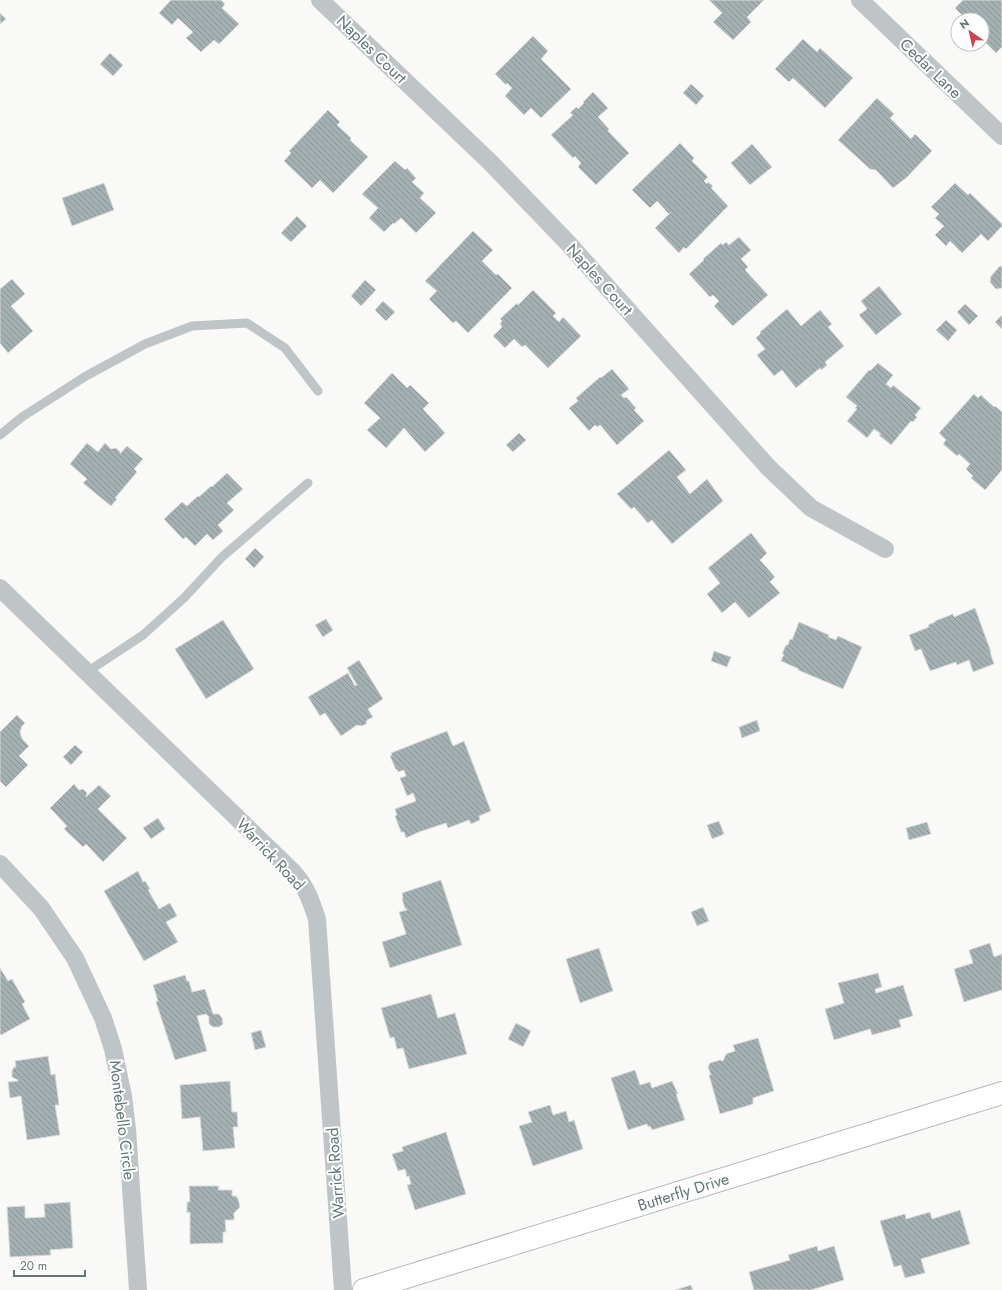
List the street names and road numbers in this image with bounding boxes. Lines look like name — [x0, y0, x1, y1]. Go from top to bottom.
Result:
street label: Naples Court — [331, 10, 412, 89]
street label: Cedar Lane — [895, 33, 967, 104]
street label: Naples Court — [561, 238, 638, 321]
street label: Warrick Road — [231, 813, 310, 895]
street label: Montebello Circle — [104, 1059, 141, 1181]
street label: Warrick Road — [321, 1127, 350, 1219]
street label: Butterfly Drive — [635, 1167, 732, 1217]

